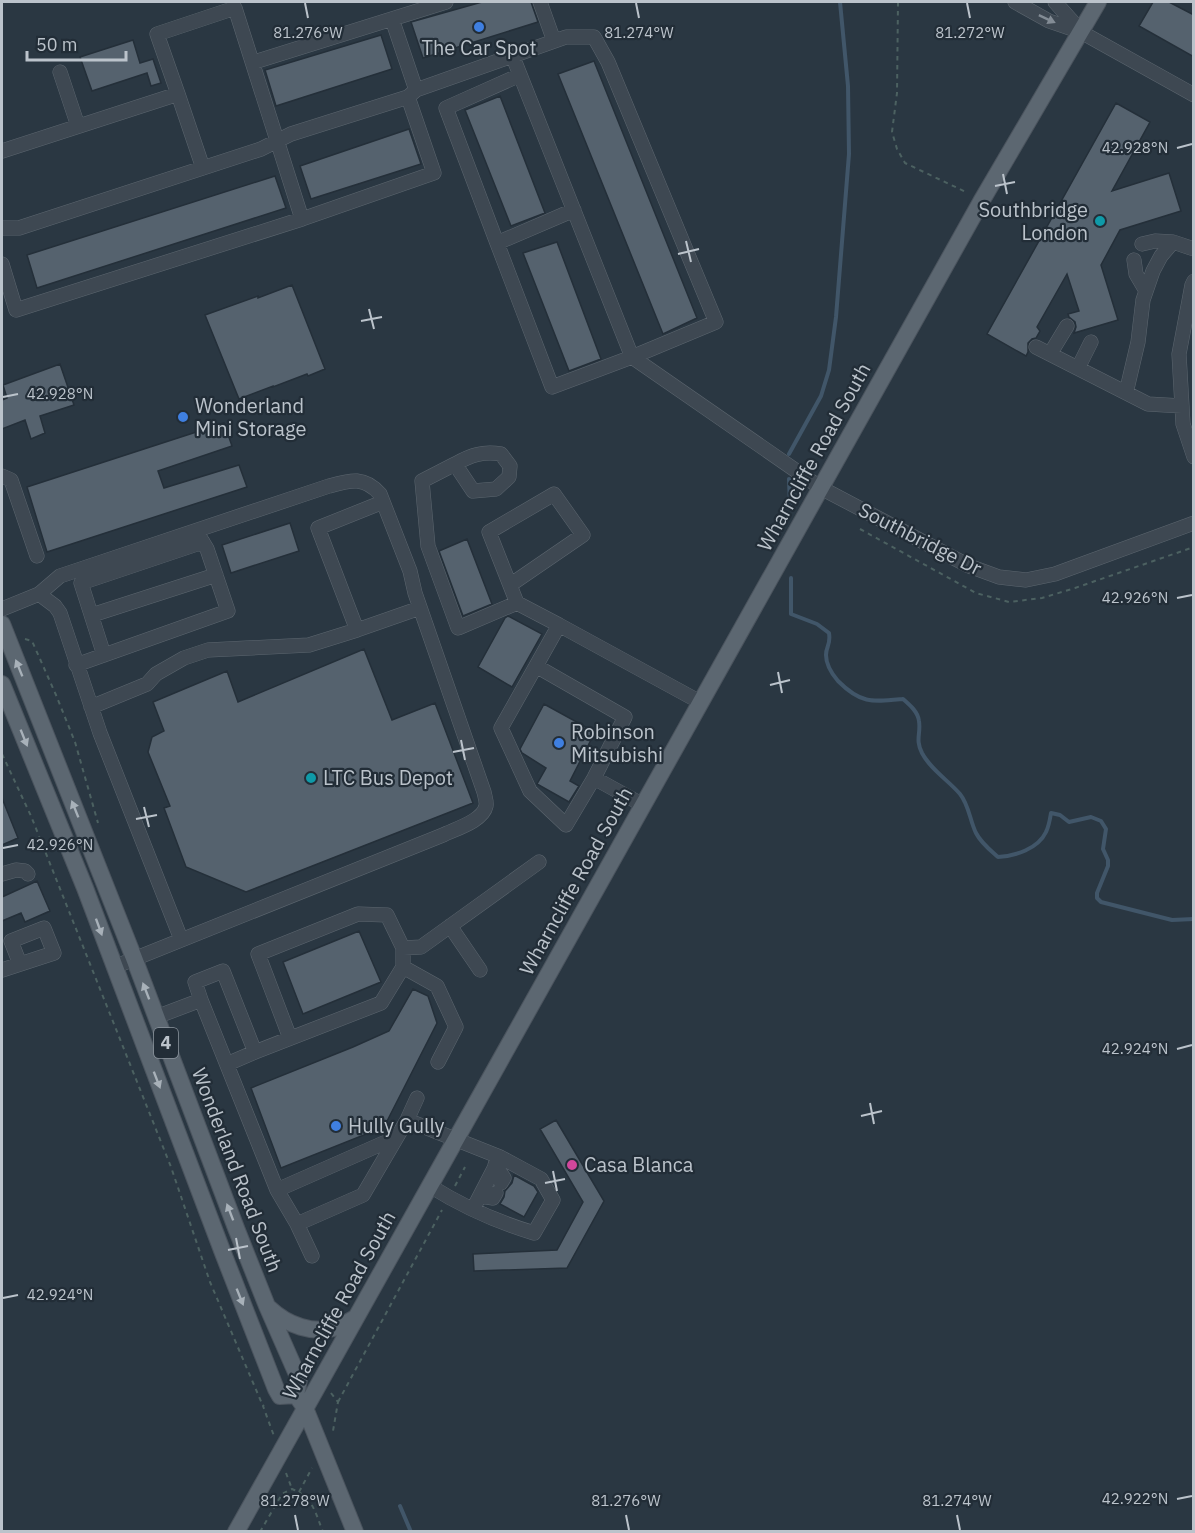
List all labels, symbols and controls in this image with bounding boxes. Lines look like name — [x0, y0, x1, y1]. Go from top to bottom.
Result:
one-way arrow — [1039, 14, 1057, 24]
marker: The Car Spot — [472, 20, 486, 34]
text: 81.276°W — [273, 23, 343, 42]
text: 81.274°W — [604, 23, 674, 42]
text: 81.272°W — [935, 23, 1005, 42]
scale bar — [27, 24, 126, 62]
text: 50 m — [36, 33, 78, 56]
place label: The Car Spot — [421, 34, 537, 61]
text: 42.928°N — [1102, 138, 1168, 157]
place label: Southbridge London — [978, 196, 1088, 246]
marker: Southbridge London — [1093, 214, 1107, 228]
street label: Wharncliffe Road South — [751, 358, 876, 556]
text: 42.928°N — [27, 384, 93, 403]
place label: Wonderland Mini Storage — [195, 392, 306, 442]
marker: Wonderland Mini Storage — [176, 410, 190, 424]
street label: Southbridge Dr — [854, 496, 986, 581]
text: 42.926°N — [1102, 588, 1168, 607]
one-way arrow — [13, 658, 23, 676]
place label: Robinson Mitsubishi — [571, 718, 663, 768]
one-way arrow — [20, 729, 29, 747]
marker: Robinson Mitsubishi — [552, 736, 566, 750]
place label: LTC Bus Depot — [323, 764, 453, 791]
marker: LTC Bus Depot — [304, 771, 318, 785]
street label: Wharncliffe Road South — [513, 782, 638, 980]
one-way arrow — [70, 800, 79, 818]
text: 42.926°N — [27, 835, 93, 854]
one-way arrow — [95, 919, 105, 937]
one-way arrow — [141, 981, 151, 999]
road number: 4 — [154, 1028, 178, 1058]
text: 42.924°N — [1102, 1039, 1168, 1058]
street label: Wonderland Road South — [186, 1064, 289, 1276]
one-way arrow — [153, 1071, 162, 1089]
place label: Hully Gully — [348, 1112, 445, 1139]
marker: Hully Gully — [329, 1119, 343, 1133]
place label: Casa Blanca — [584, 1151, 694, 1178]
marker: Casa Blanca — [565, 1158, 579, 1172]
one-way arrow — [224, 1203, 234, 1221]
street label: Wharncliffe Road South — [276, 1206, 401, 1404]
text: 42.924°N — [27, 1285, 93, 1304]
one-way arrow — [236, 1288, 245, 1306]
text: 42.922°N — [1102, 1489, 1168, 1508]
text: 81.278°W — [260, 1491, 330, 1510]
text: 81.276°W — [591, 1491, 661, 1510]
text: 81.274°W — [922, 1491, 992, 1510]

